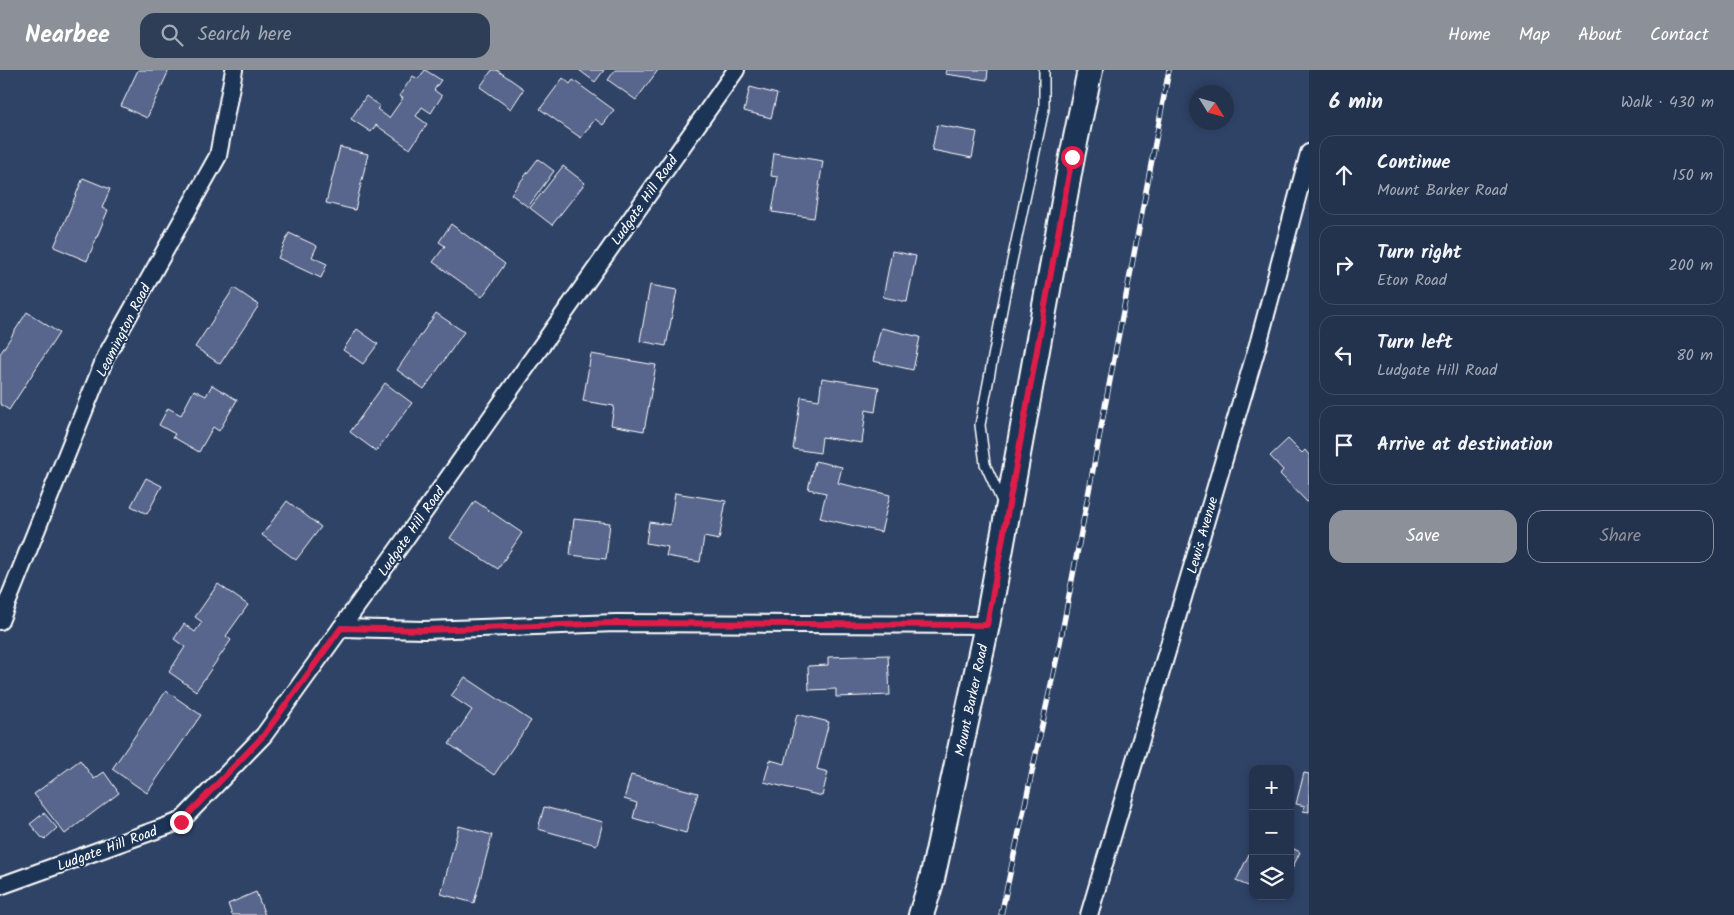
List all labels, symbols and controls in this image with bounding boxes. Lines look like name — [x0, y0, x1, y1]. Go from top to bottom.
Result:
search box — [140, 13, 490, 58]
text: Nearbee — [25, 16, 110, 55]
text: Search here — [198, 20, 292, 50]
icon: search — [158, 21, 186, 49]
text: Home — [1448, 21, 1491, 50]
text: Map — [1519, 21, 1550, 50]
text: About — [1578, 21, 1622, 50]
text: Contact — [1650, 21, 1709, 50]
north arrow — [1189, 85, 1234, 130]
text: 6 min — [1329, 86, 1383, 119]
text: Walk · 430 m — [1621, 90, 1714, 115]
route start — [1061, 146, 1084, 169]
text: Continue — [1377, 148, 1450, 178]
street label: Ludgate Hill Road — [606, 150, 685, 250]
icon: ahead — [1330, 161, 1358, 189]
text: 150 m — [1672, 163, 1713, 188]
text: Mount Barker Road — [1377, 178, 1507, 203]
text: Turn right — [1377, 238, 1462, 268]
icon: right — [1330, 251, 1358, 279]
text: 200 m — [1669, 253, 1713, 278]
text: Eton Road — [1377, 268, 1447, 293]
street label: Leamington Road — [91, 279, 157, 381]
text: Turn left — [1377, 328, 1452, 358]
icon: left — [1330, 341, 1358, 369]
text: 80 m — [1676, 343, 1713, 368]
text: Ludgate Hill Road — [1377, 358, 1497, 383]
text: Arrive at destination — [1377, 430, 1553, 460]
icon: arrive — [1330, 431, 1358, 459]
street label: Ludgate Hill Road — [373, 481, 452, 581]
street label: Lewis Avenue — [1181, 493, 1225, 577]
button: Save — [1329, 510, 1517, 563]
button: Share — [1527, 510, 1714, 563]
street label: Mount Barker Road — [949, 641, 995, 758]
map controls — [1249, 765, 1294, 900]
button: + — [1249, 765, 1294, 810]
button: − — [1249, 810, 1294, 855]
route end — [170, 811, 193, 834]
street label: Ludgate Hill Road — [54, 820, 161, 877]
button: layers — [1249, 855, 1294, 900]

